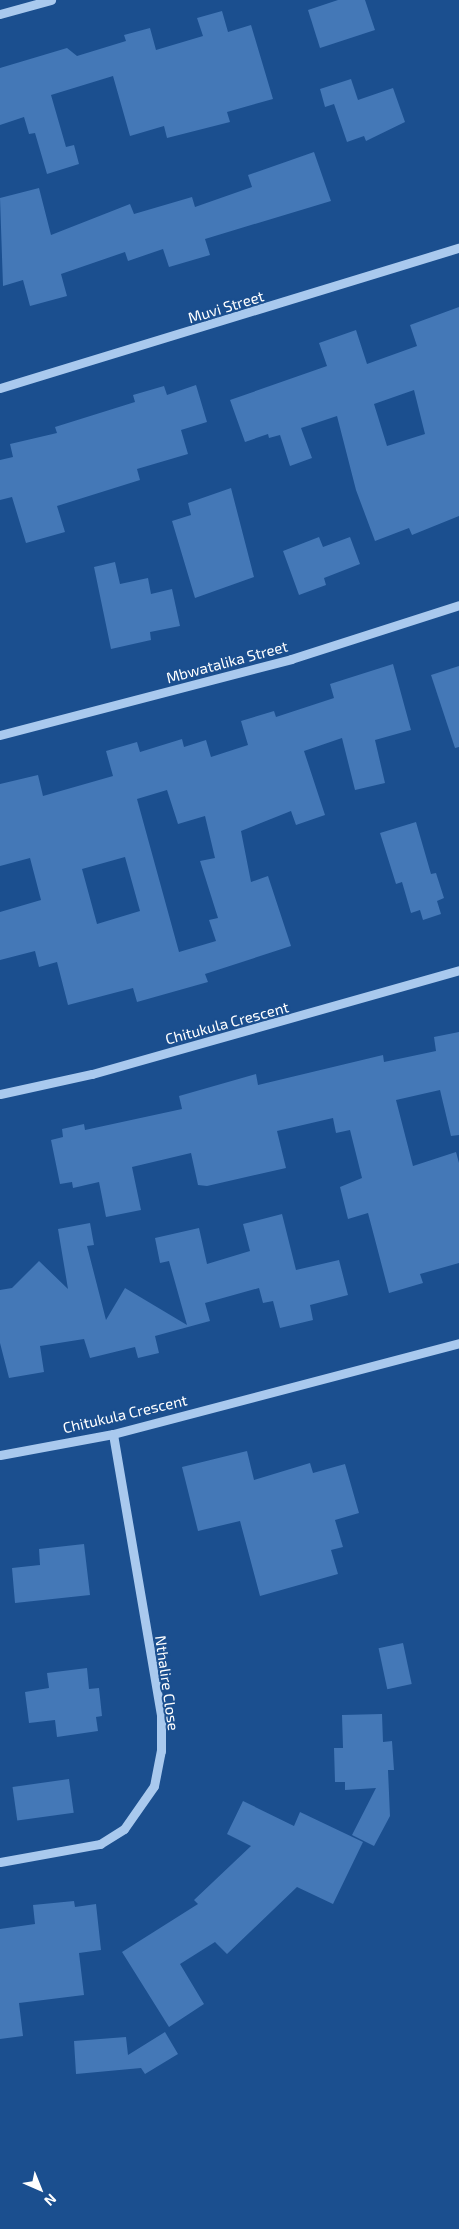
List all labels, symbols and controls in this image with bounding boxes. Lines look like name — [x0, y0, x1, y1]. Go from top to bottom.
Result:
street label: Muvi Street — [186, 287, 266, 327]
street label: Mbwatalika Street — [164, 637, 290, 687]
street label: Chitukula Crescent — [163, 998, 291, 1048]
street label: Chitukula Crescent — [61, 1391, 189, 1437]
street label: Nthalire Close — [151, 1634, 183, 1732]
north arrow — [15, 2164, 65, 2214]
text: N — [41, 2191, 60, 2210]

